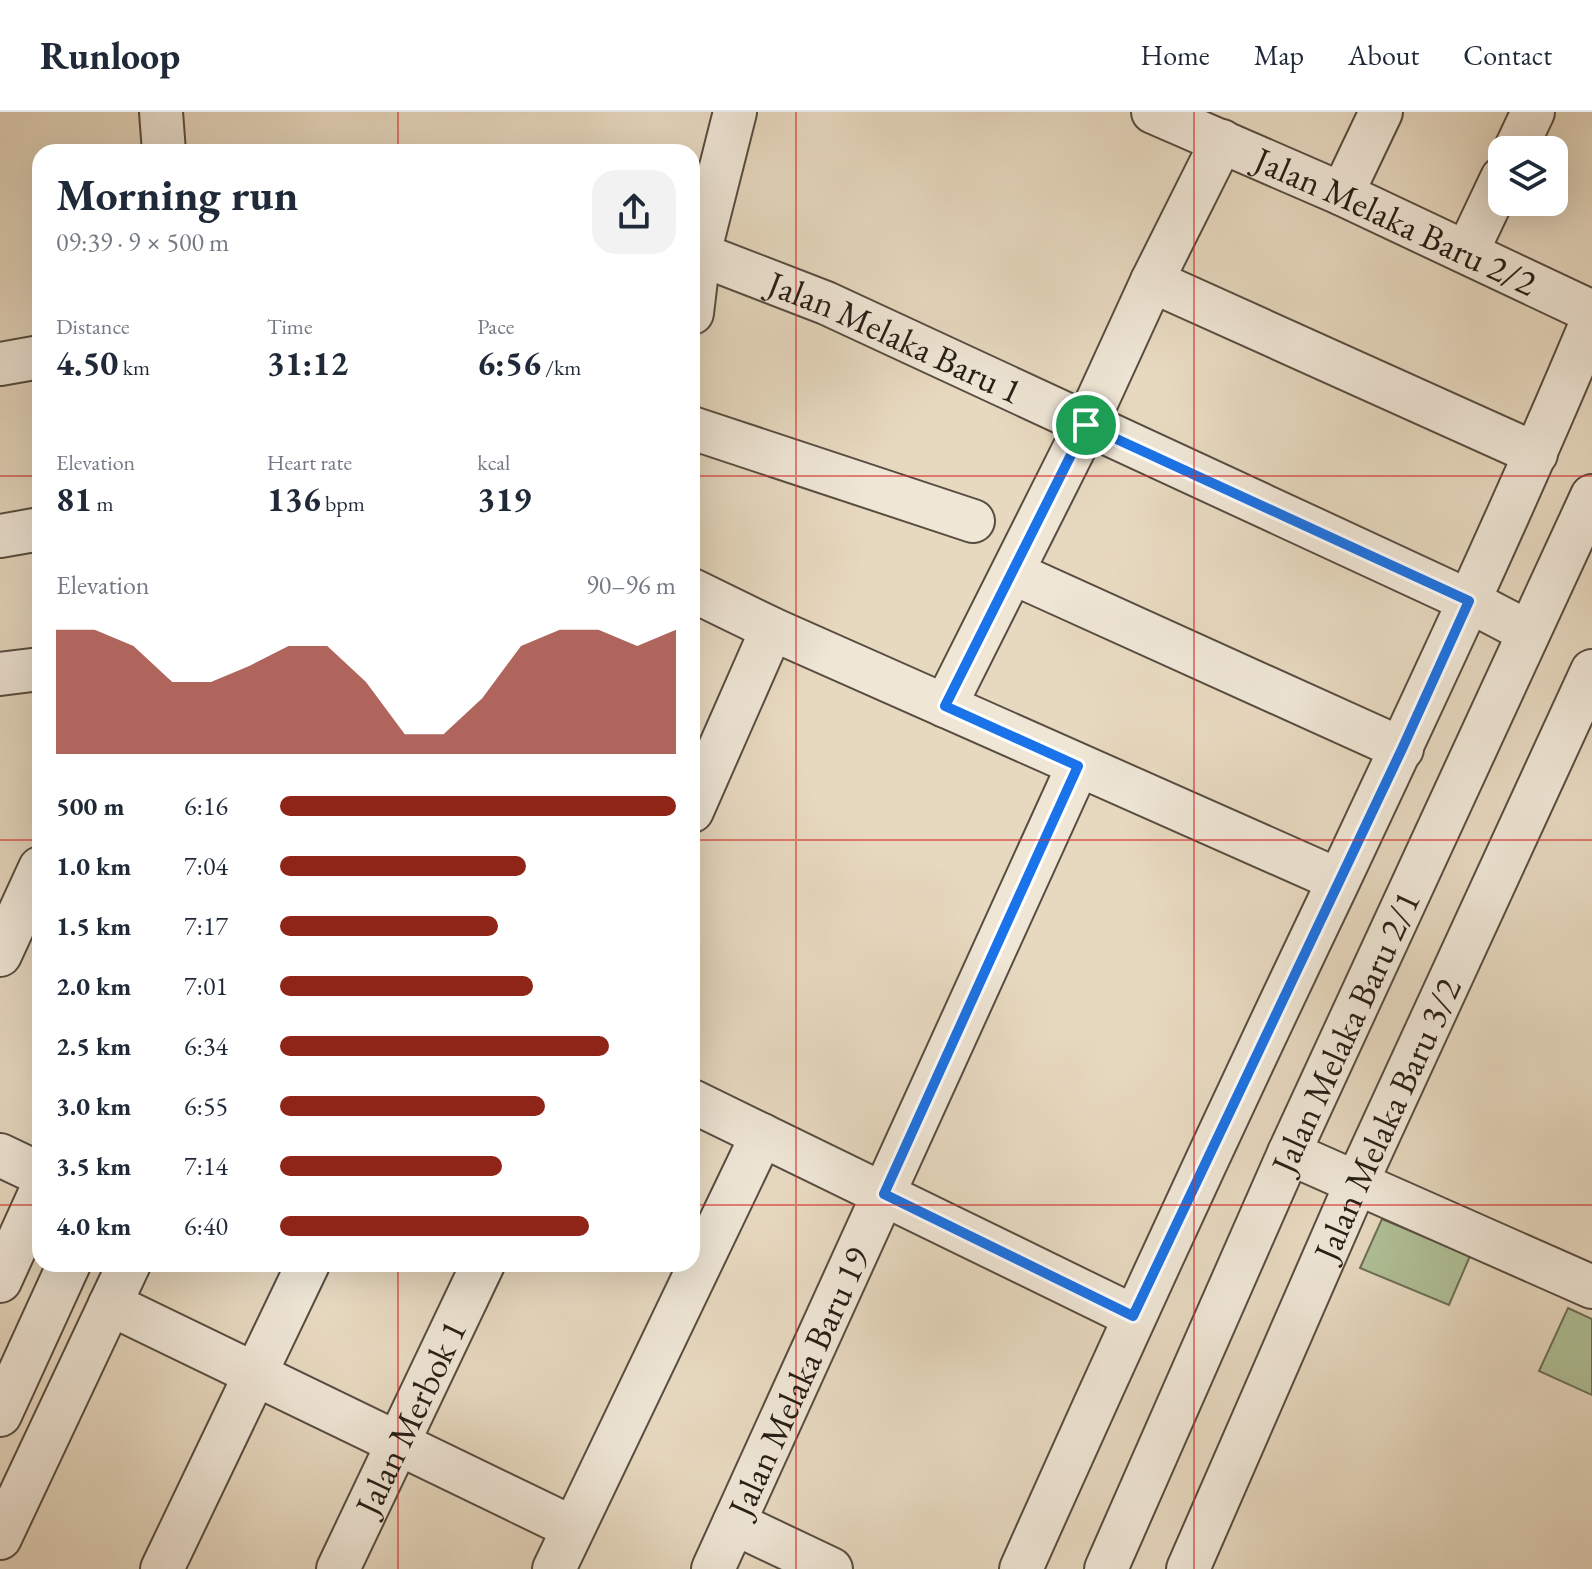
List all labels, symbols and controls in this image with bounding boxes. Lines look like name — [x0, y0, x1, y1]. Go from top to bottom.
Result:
text: Runloop — [40, 31, 180, 80]
text: Home — [1140, 37, 1210, 73]
text: Map — [1254, 37, 1304, 73]
text: About — [1348, 37, 1419, 73]
text: Contact — [1463, 37, 1552, 73]
street label: Jalan Melaka Baru 2/2 — [1245, 134, 1545, 306]
map controls — [1488, 136, 1568, 216]
button: layers — [1488, 136, 1568, 216]
text: Morning run — [56, 166, 298, 223]
button: share — [592, 170, 676, 254]
text: 09:39 · 9 × 500 m — [56, 225, 229, 259]
street label: Jalan Melaka Baru 1 — [759, 258, 1030, 414]
text: Distance — [56, 312, 129, 341]
text: Time — [267, 312, 312, 341]
text: Pace — [477, 312, 514, 341]
text: 4.50 — [56, 341, 118, 385]
text: 31:12 — [267, 341, 348, 385]
text: 6:56 — [477, 341, 541, 385]
text: km — [118, 353, 150, 382]
text: /km — [541, 353, 582, 382]
pin — [1052, 391, 1120, 459]
icon: arrive — [1064, 403, 1108, 447]
text: Elevation — [56, 448, 135, 477]
text: Heart rate — [267, 448, 352, 477]
text: kcal — [477, 448, 510, 477]
text: 81 — [56, 477, 92, 521]
text: 136 — [267, 477, 321, 521]
text: 319 — [477, 477, 531, 521]
text: m — [92, 489, 114, 518]
text: bpm — [321, 489, 365, 518]
text: Elevation — [56, 568, 150, 602]
text: 90–96 m — [586, 568, 676, 602]
text: 500 m — [56, 789, 124, 823]
text: 6:16 — [184, 789, 228, 823]
text: 1.0 km — [56, 849, 131, 883]
text: 7:04 — [184, 849, 228, 883]
street label: Jalan Melaka Baru 2/1 — [1258, 883, 1430, 1183]
text: 1.5 km — [56, 909, 131, 943]
text: 7:17 — [184, 909, 228, 943]
text: 2.0 km — [56, 969, 131, 1003]
text: 7:01 — [184, 969, 228, 1003]
street label: Jalan Melaka Baru 3/2 — [1301, 970, 1471, 1270]
text: 2.5 km — [56, 1029, 131, 1063]
text: 6:34 — [184, 1029, 228, 1063]
text: 3.0 km — [56, 1089, 131, 1123]
text: 6:55 — [184, 1089, 228, 1123]
text: 3.5 km — [56, 1149, 131, 1183]
text: 7:14 — [184, 1149, 228, 1183]
text: 4.0 km — [56, 1209, 131, 1243]
text: 6:40 — [184, 1209, 228, 1243]
street label: Jalan Melaka Baru 19 — [715, 1239, 880, 1527]
street label: Jalan Merbok 1 — [342, 1312, 477, 1525]

